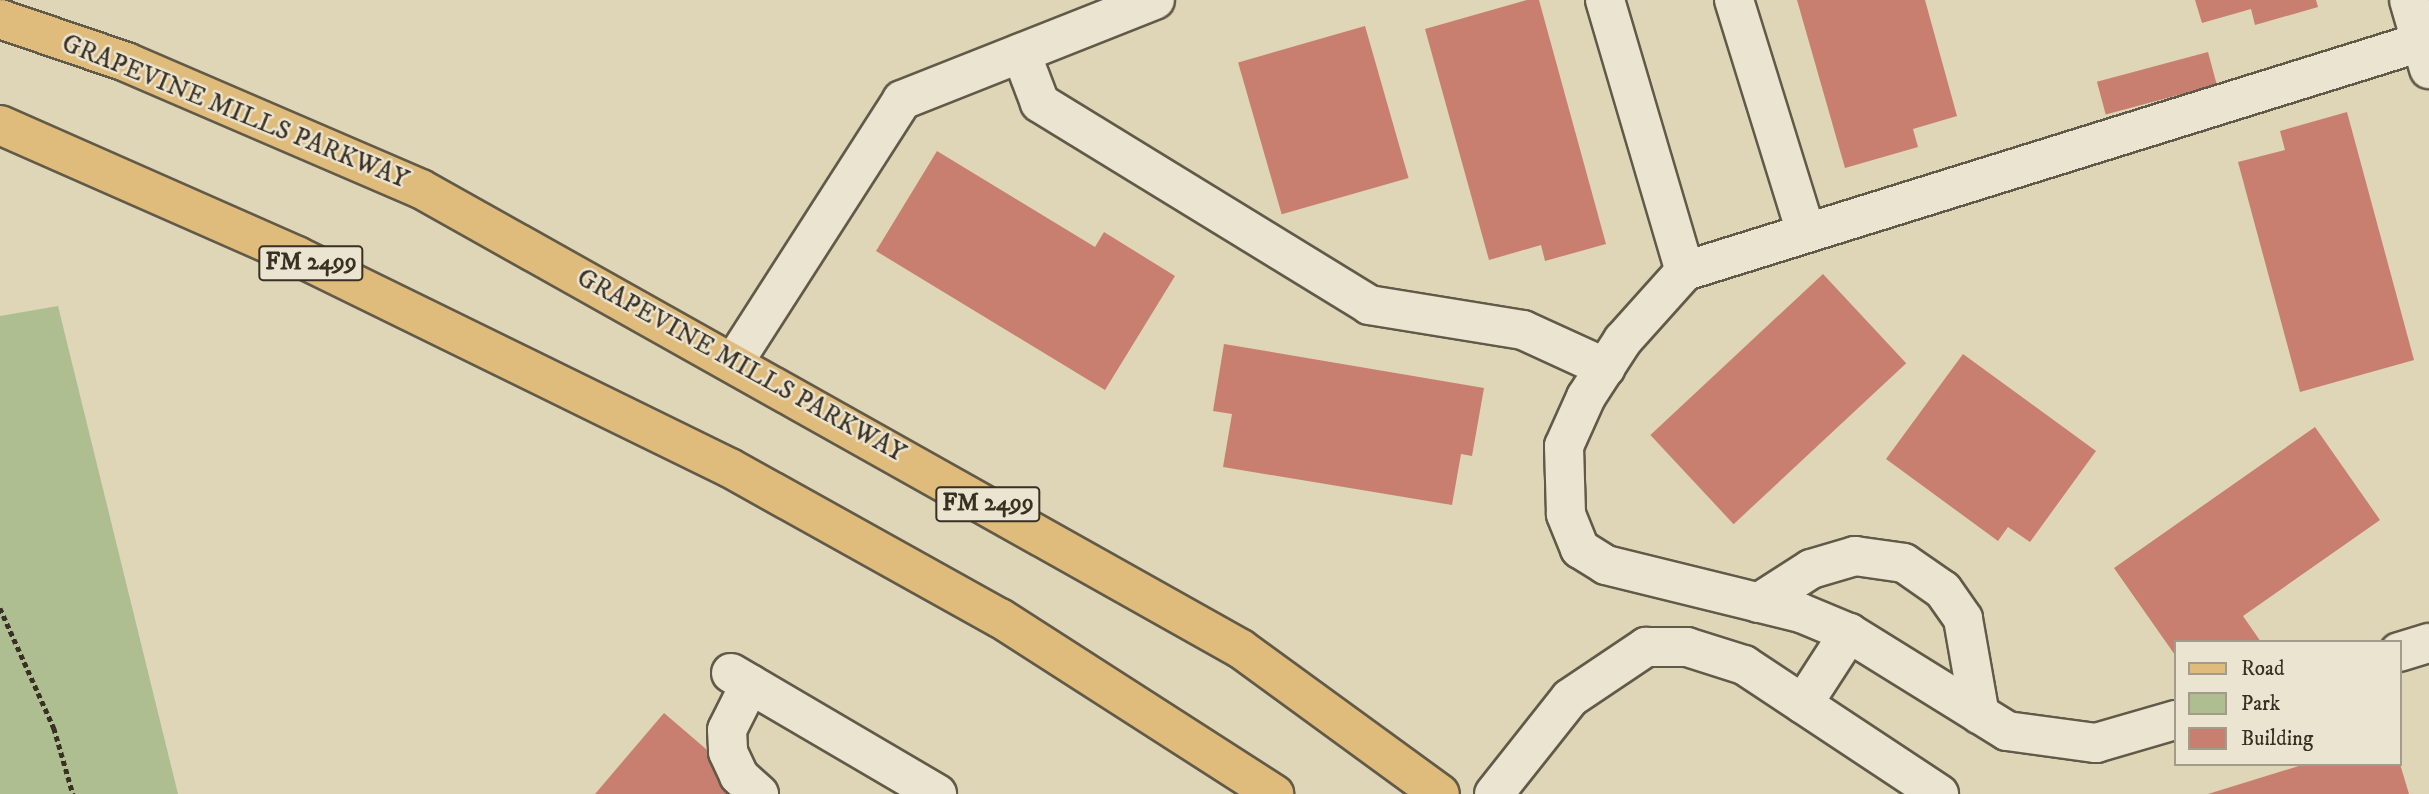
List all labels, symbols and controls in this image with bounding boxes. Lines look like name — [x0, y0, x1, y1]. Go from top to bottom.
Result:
street label: GRAPEVINE MILLS PARKWAY — [57, 28, 413, 196]
road number: FM 2499 — [257, 242, 365, 284]
street label: GRAPEVINE MILLS PARKWAY — [571, 262, 911, 470]
road number: FM 2499 — [934, 484, 1042, 524]
legend — [2174, 640, 2401, 766]
text: Road — [2241, 656, 2285, 682]
text: Park — [2241, 691, 2280, 717]
text: Building — [2241, 726, 2313, 752]

